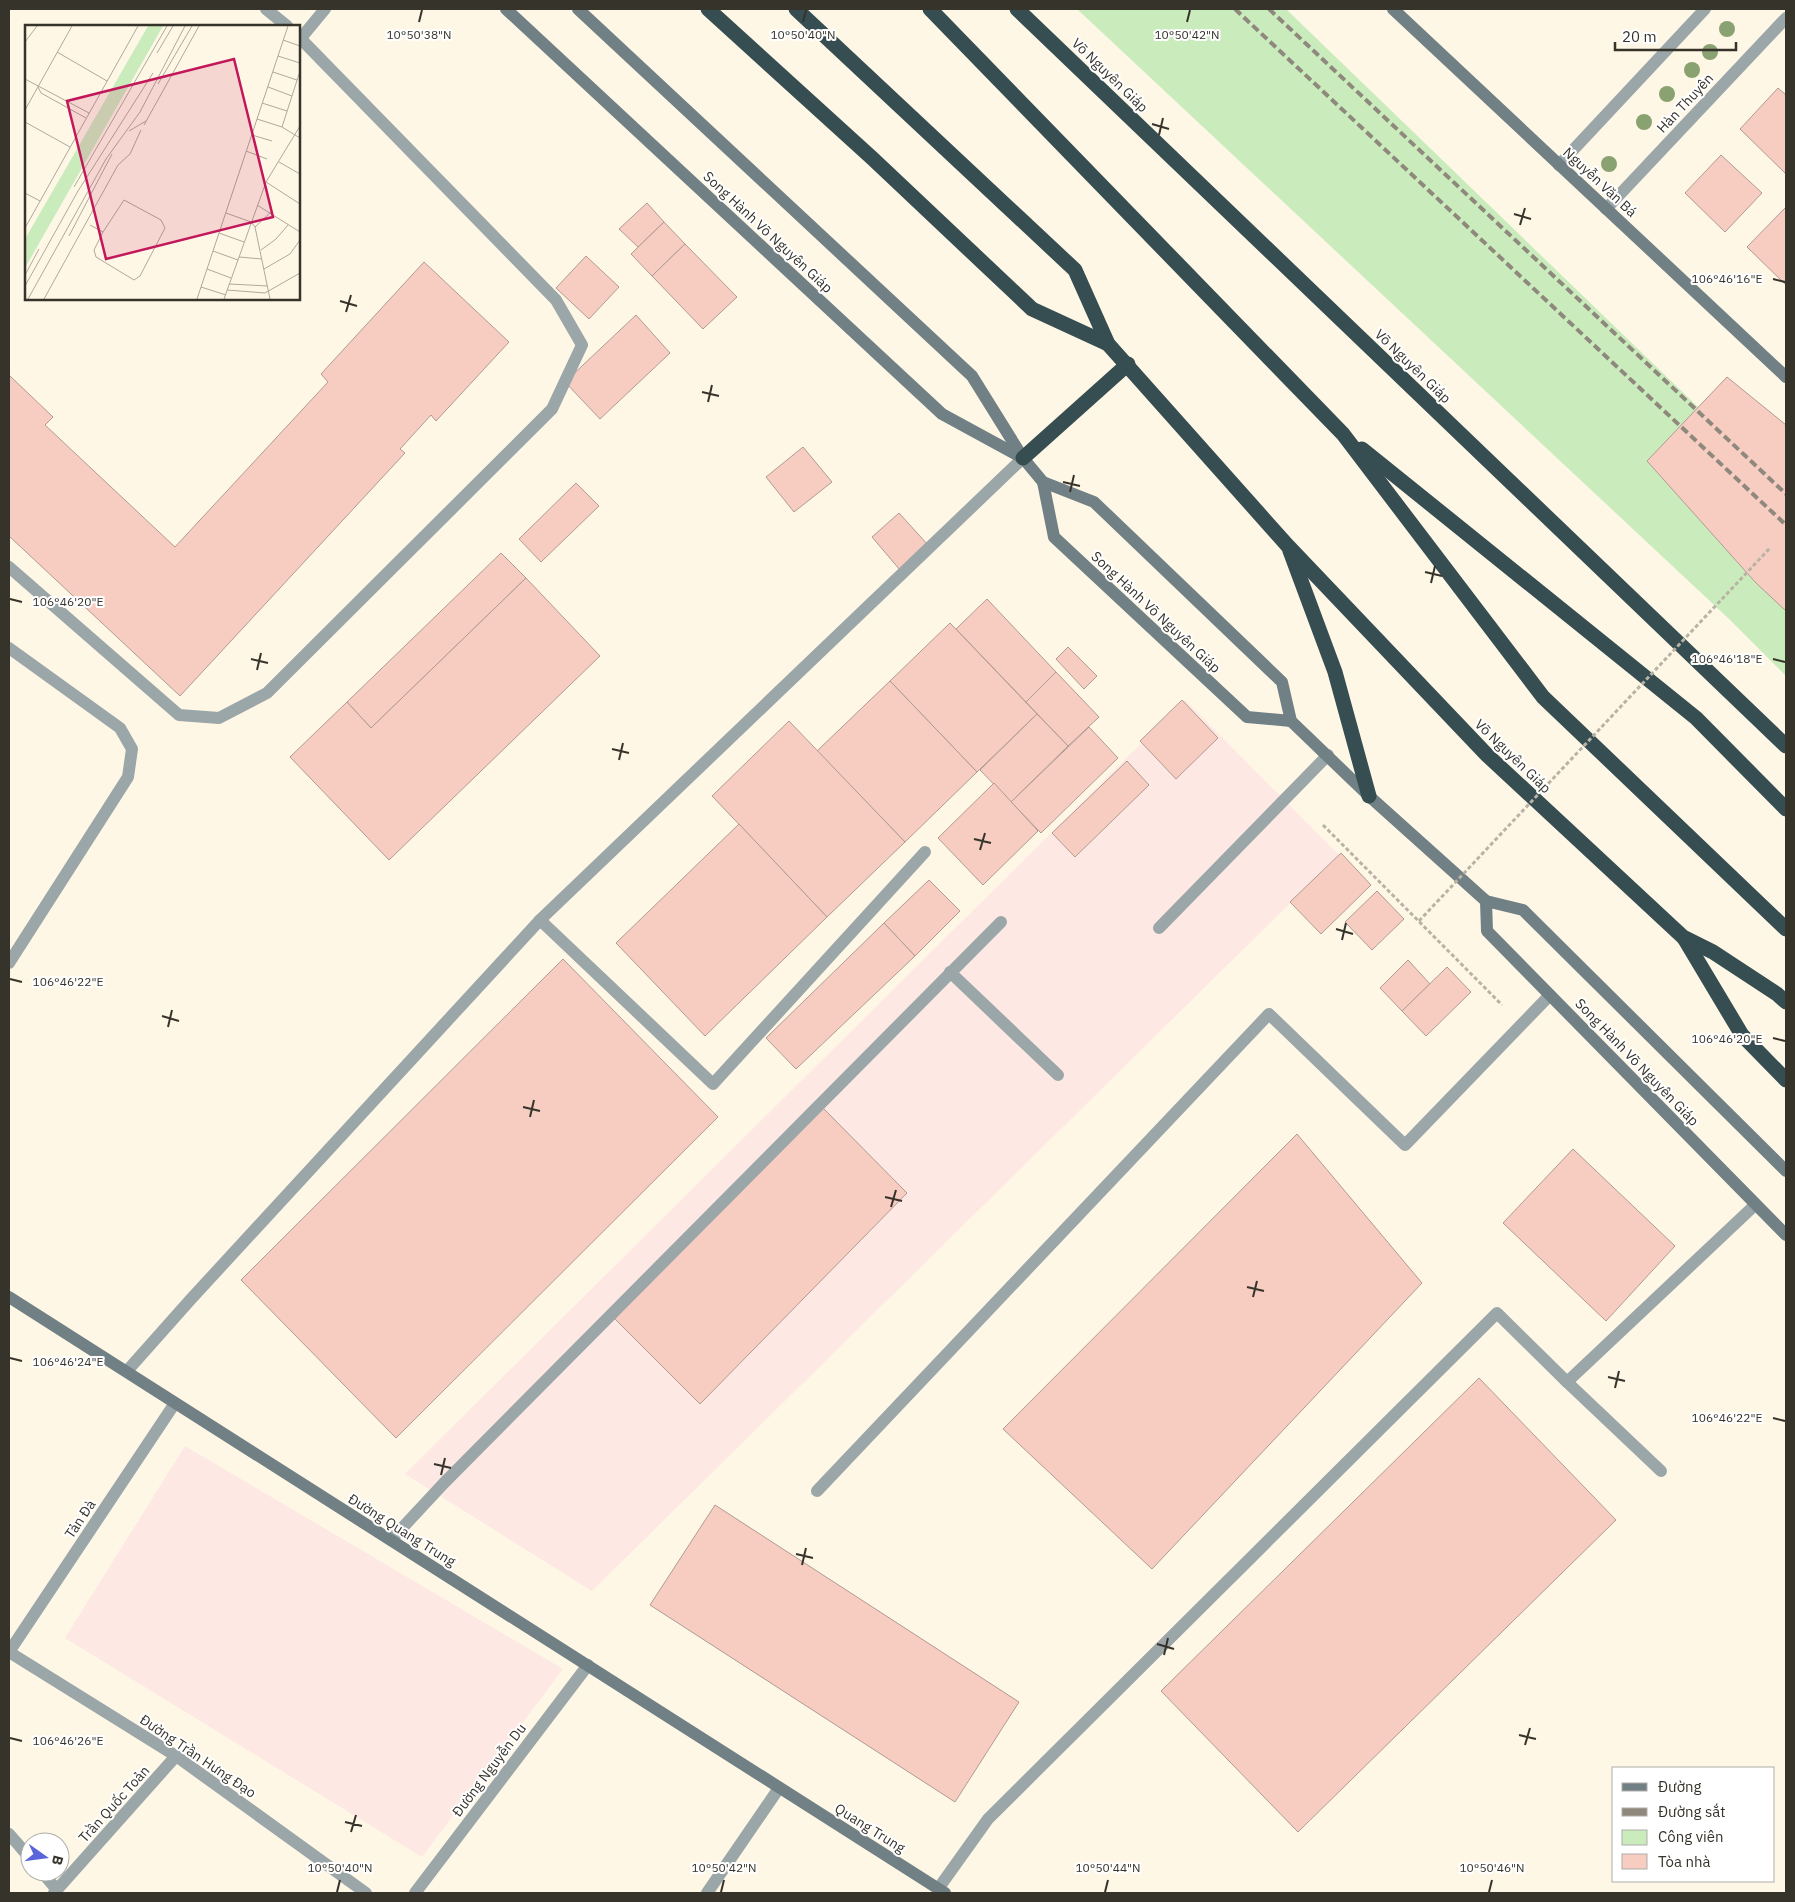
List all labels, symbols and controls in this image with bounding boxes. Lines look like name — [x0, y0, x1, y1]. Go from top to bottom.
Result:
scale bar — [1615, 20, 1736, 52]
inset map — [25, 25, 300, 300]
text: 10°50'38"N — [386, 27, 452, 42]
text: 10°50'40"N — [770, 27, 836, 42]
text: 10°50'42"N — [1154, 27, 1220, 42]
text: 20 m — [1622, 27, 1657, 46]
street label: Võ Nguyên Giáp — [1068, 34, 1152, 116]
street label: Hàn Thuyên — [1653, 69, 1717, 137]
street label: Nguyễn Văn Bá — [1559, 143, 1641, 221]
street label: Song Hành Võ Nguyên Giáp — [700, 167, 836, 297]
text: 106°46'16"E — [1692, 271, 1762, 286]
street label: Võ Nguyên Giáp — [1371, 325, 1455, 407]
street label: Song Hành Võ Nguyên Giáp — [1088, 547, 1224, 677]
text: 106°46'20"E — [33, 594, 103, 609]
text: 106°46'18"E — [1692, 651, 1762, 666]
street label: Võ Nguyên Giáp — [1471, 715, 1555, 797]
text: 106°46'22"E — [33, 974, 103, 989]
street label: Song Hành Võ Nguyên Giáp — [1571, 994, 1703, 1130]
text: 106°46'20"E — [1692, 1031, 1762, 1046]
text: 106°46'24"E — [33, 1354, 103, 1369]
text: 106°46'22"E — [1692, 1410, 1762, 1425]
street label: Đường Quang Trung — [345, 1490, 460, 1571]
street label: Tản Đà — [61, 1496, 100, 1542]
street label: Đường Trần Hưng Đạo — [136, 1710, 260, 1802]
street label: Đường Nguyễn Du — [448, 1720, 530, 1820]
text: 106°46'26"E — [33, 1733, 103, 1748]
street label: Trần Quốc Toản — [75, 1762, 153, 1846]
legend — [1612, 1767, 1775, 1882]
text: Đường — [1658, 1777, 1702, 1796]
street label: Quang Trung — [831, 1799, 909, 1857]
text: Đường sắt — [1658, 1802, 1726, 1821]
text: Công viên — [1658, 1827, 1724, 1846]
north arrow — [20, 1832, 70, 1882]
text: Tòa nhà — [1658, 1852, 1711, 1871]
text: B — [48, 1853, 67, 1867]
text: 10°50'40"N — [307, 1860, 373, 1875]
text: 10°50'42"N — [691, 1860, 757, 1875]
text: 10°50'44"N — [1075, 1860, 1141, 1875]
text: 10°50'46"N — [1459, 1860, 1525, 1875]

